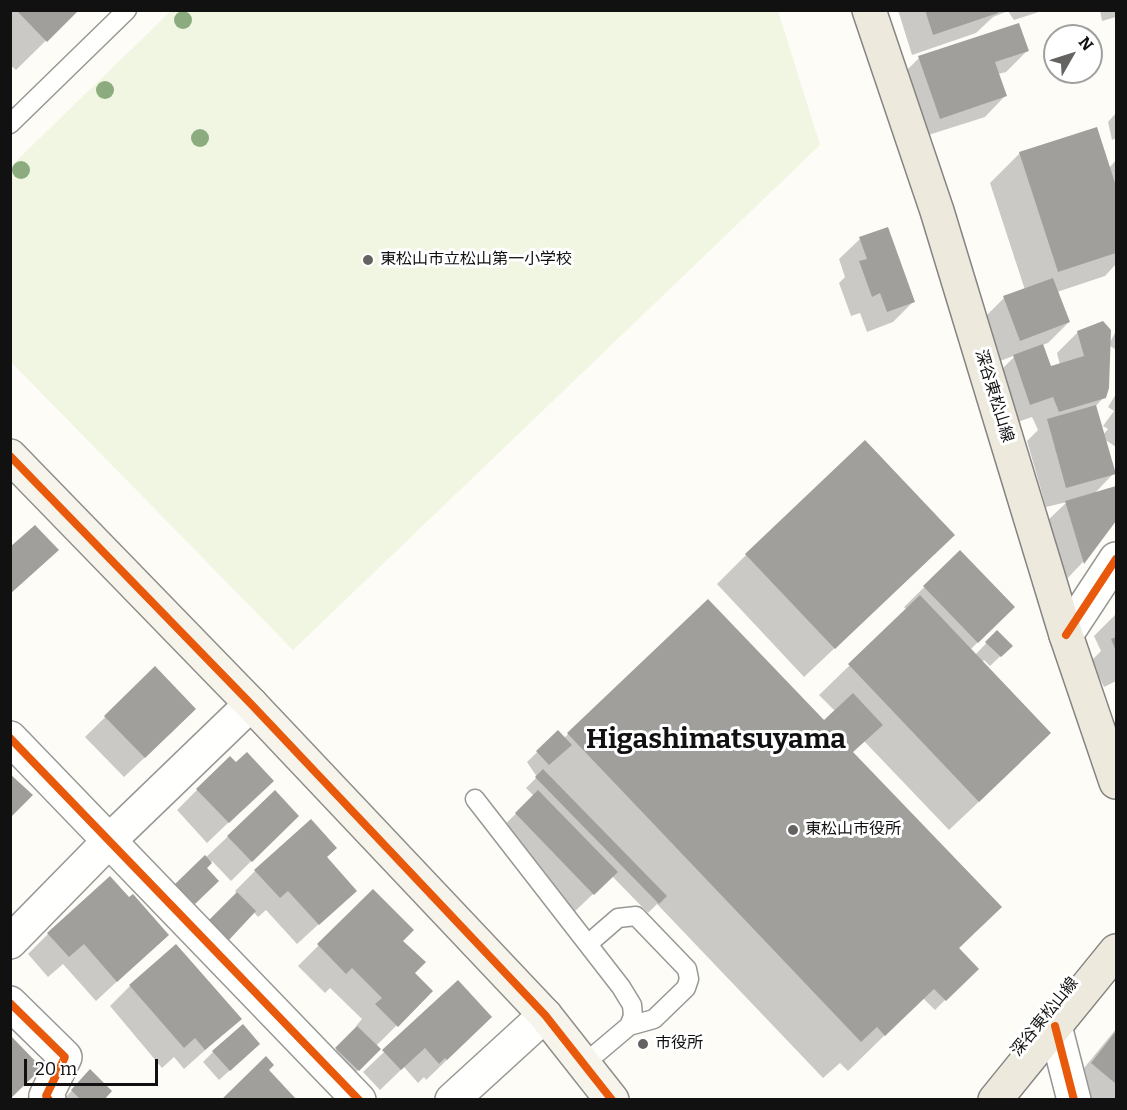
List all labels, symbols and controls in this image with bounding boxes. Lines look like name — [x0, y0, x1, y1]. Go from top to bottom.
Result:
north arrow — [1043, 24, 1103, 84]
text: N — [1075, 33, 1097, 54]
place label: 東松山市立松山第一小学校 — [380, 250, 572, 270]
marker: 東松山市立松山第一小学校 — [361, 253, 375, 267]
street label: 深谷東松山線 — [971, 347, 1017, 445]
district label: Higashimatsuyama — [586, 723, 846, 757]
place label: 東松山市役所 — [805, 820, 901, 840]
marker: 東松山市役所 — [786, 823, 800, 837]
street label: 深谷東松山線 — [1007, 974, 1083, 1060]
place label: 市役所 — [655, 1034, 703, 1054]
marker: 市役所 — [636, 1037, 650, 1051]
scale bar — [27, 1047, 160, 1085]
text: 20 m — [35, 1058, 77, 1080]

